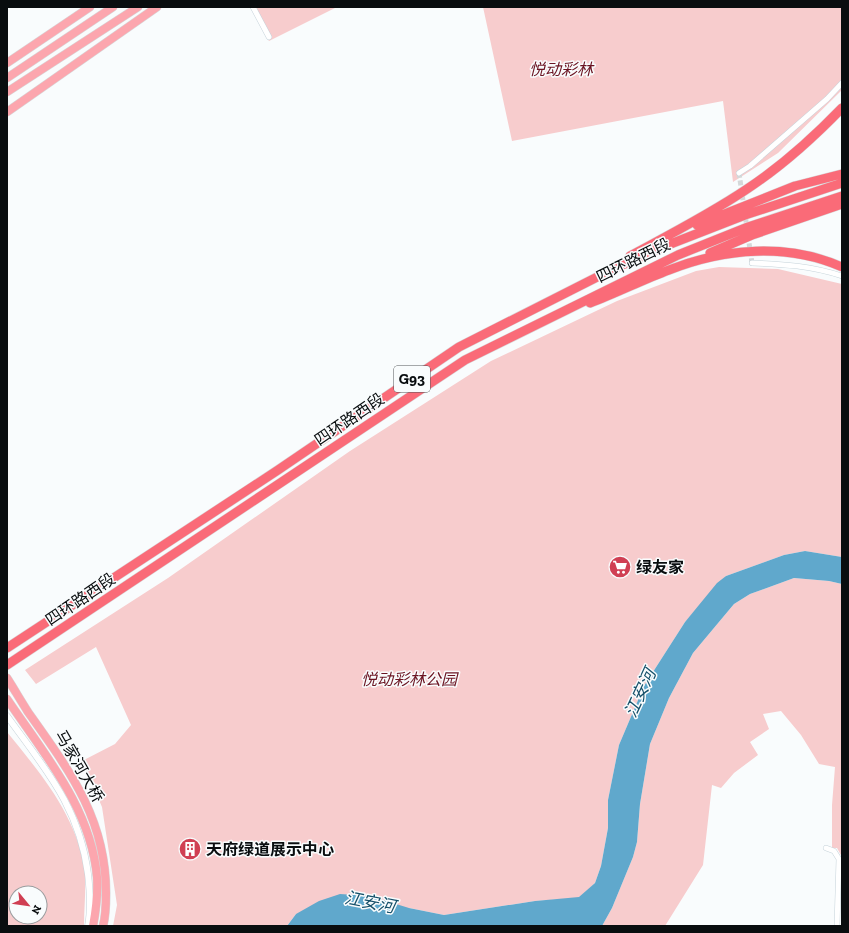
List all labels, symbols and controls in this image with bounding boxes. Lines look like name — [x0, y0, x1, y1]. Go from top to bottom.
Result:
park label: 悦动彩林 — [529, 60, 595, 79]
street label: 四环路西段 — [593, 234, 673, 287]
road number: G93 — [394, 366, 430, 392]
street label: 四环路西段 — [311, 389, 388, 450]
supermarket icon: 绿友家 — [607, 554, 633, 580]
place label: 绿友家 — [636, 558, 684, 577]
street label: 四环路西段 — [42, 569, 119, 630]
water label: 江安河 — [620, 663, 661, 720]
park label: 悦动彩林公园 — [361, 670, 459, 689]
street label: 马家河大桥 — [51, 727, 108, 806]
building icon: 天府绿道展示中心 — [177, 836, 203, 862]
place label: 天府绿道展示中心 — [206, 840, 334, 859]
north arrow — [8, 885, 48, 925]
water label: 江安河 — [343, 887, 400, 917]
text: N — [28, 903, 44, 917]

